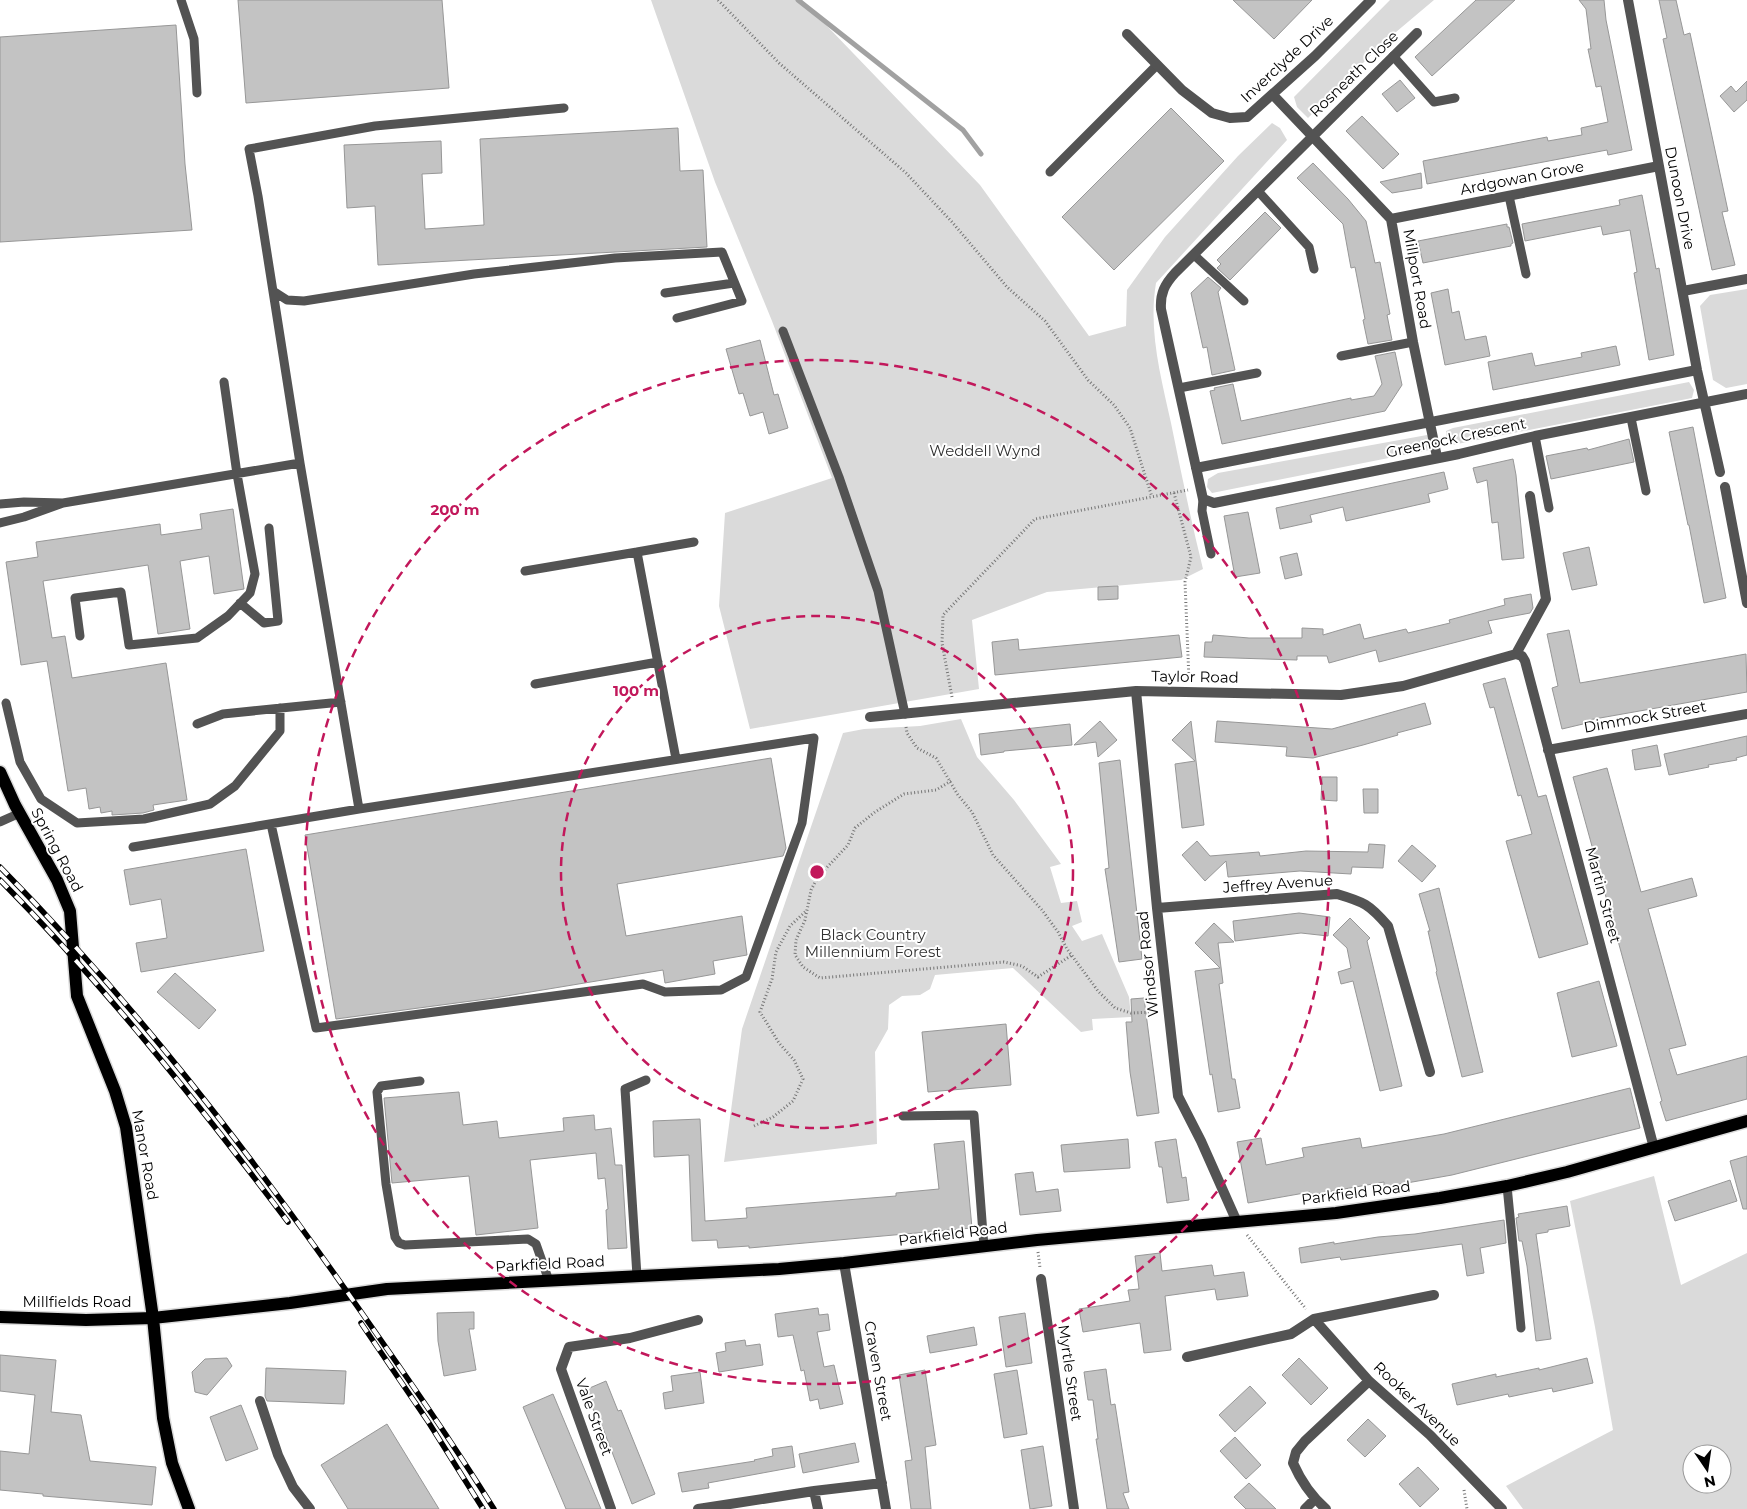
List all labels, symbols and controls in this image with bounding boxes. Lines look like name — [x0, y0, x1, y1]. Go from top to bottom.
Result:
street label: Inverclyde Drive — [1236, 11, 1337, 106]
street label: Rosneath Close — [1305, 27, 1402, 121]
street label: Dunoon Drive — [1661, 145, 1700, 251]
street label: Ardgowan Grove — [1458, 156, 1585, 199]
street label: Millport Road — [1399, 227, 1436, 331]
street label: Greenock Crescent — [1384, 413, 1528, 462]
park label: Weddell Wynd — [929, 441, 1041, 460]
text: 200 m — [430, 500, 480, 519]
street label: Taylor Road — [1151, 666, 1239, 687]
text: 100 m — [613, 681, 659, 700]
street label: Dimmock Street — [1582, 696, 1708, 737]
street label: Spring Road — [27, 804, 88, 895]
street label: Martin Street — [1581, 845, 1625, 945]
centre of rings — [808, 863, 826, 881]
street label: Jeffrey Avenue — [1221, 870, 1334, 897]
street label: Windsor Road — [1132, 910, 1163, 1018]
park label: Black Country Millennium Forest — [805, 925, 941, 961]
street label: Manor Road — [128, 1108, 163, 1202]
street label: Parkfield Road — [1300, 1176, 1412, 1209]
street label: Parkfield Road — [897, 1217, 1009, 1250]
street label: Parkfield Road — [495, 1251, 605, 1276]
street label: Millfields Road — [22, 1292, 132, 1311]
street label: Craven Street — [860, 1319, 897, 1422]
street label: Myrtle Street — [1054, 1323, 1087, 1422]
street label: Rooker Avenue — [1370, 1357, 1465, 1450]
street label: Vale Street — [572, 1376, 617, 1458]
north arrow — [1682, 1444, 1732, 1494]
text: N — [1702, 1472, 1717, 1492]

